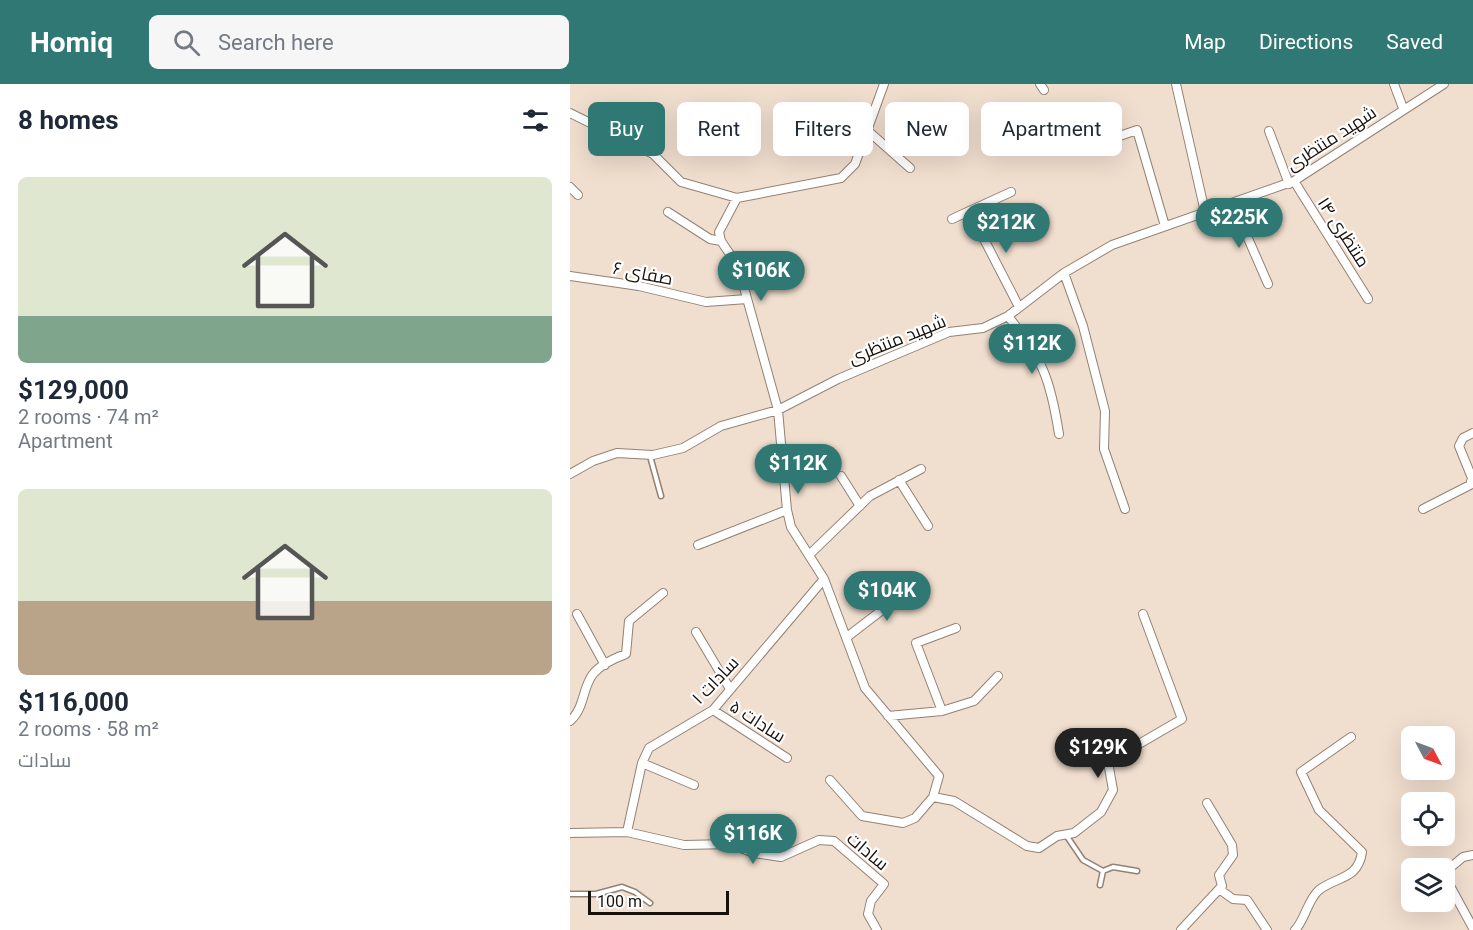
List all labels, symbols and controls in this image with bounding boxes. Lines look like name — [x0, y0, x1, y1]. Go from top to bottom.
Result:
search box — [149, 15, 569, 69]
text: Homiq — [30, 26, 113, 59]
icon: search — [170, 26, 203, 59]
text: Search here — [218, 30, 334, 55]
text: Map — [1184, 30, 1226, 54]
text: Directions — [1259, 30, 1353, 54]
text: Saved — [1386, 30, 1443, 54]
street label: شهید منتظری — [1282, 101, 1381, 176]
chip: Buy — [588, 102, 665, 156]
chip: Rent — [677, 102, 761, 156]
chip: Filters — [773, 102, 873, 156]
chip: New — [885, 102, 969, 156]
chip: Apartment — [981, 102, 1122, 156]
icon: filters — [519, 104, 552, 137]
text: 8 homes — [18, 105, 119, 135]
street label: منتظری ۱۴ — [1313, 193, 1374, 271]
pin: $225K — [1197, 198, 1281, 249]
pin: $212K — [964, 203, 1048, 254]
text: $225K — [1210, 205, 1268, 229]
text: $212K — [977, 210, 1035, 234]
icon: home — [231, 216, 339, 324]
pin: $106K — [719, 251, 803, 302]
street label: صفای ۶ — [611, 257, 675, 290]
text: $106K — [732, 258, 790, 282]
street label: شهید منتظری — [845, 310, 949, 369]
pin: $112K — [990, 324, 1074, 375]
text: $112K — [1003, 331, 1061, 355]
text: $129,000 — [18, 375, 129, 405]
text: 2 rooms · 74 m² — [18, 405, 159, 429]
text: Apartment — [18, 429, 113, 453]
pin: $112K — [756, 444, 840, 495]
text: $112K — [769, 451, 827, 475]
icon: home — [231, 528, 339, 636]
pin: $104K — [845, 571, 929, 622]
text: $104K — [858, 578, 916, 602]
street label: سادات ۱ — [687, 652, 743, 708]
text: $116,000 — [18, 687, 129, 717]
street label: سادات ۵ — [726, 695, 790, 747]
text: 2 rooms · 58 m² — [18, 717, 159, 741]
north arrow — [1401, 726, 1455, 780]
map controls — [1401, 726, 1455, 912]
pin: $129K — [1056, 728, 1140, 779]
text: $129K — [1069, 735, 1127, 759]
text: سادات — [18, 748, 71, 772]
button: locate — [1401, 792, 1455, 846]
pin: $116K — [711, 814, 795, 865]
text: $116K — [724, 821, 782, 845]
street label: سادات — [843, 828, 893, 874]
button: layers — [1401, 858, 1455, 912]
scale bar — [588, 888, 729, 916]
text: 100 m — [597, 892, 642, 911]

